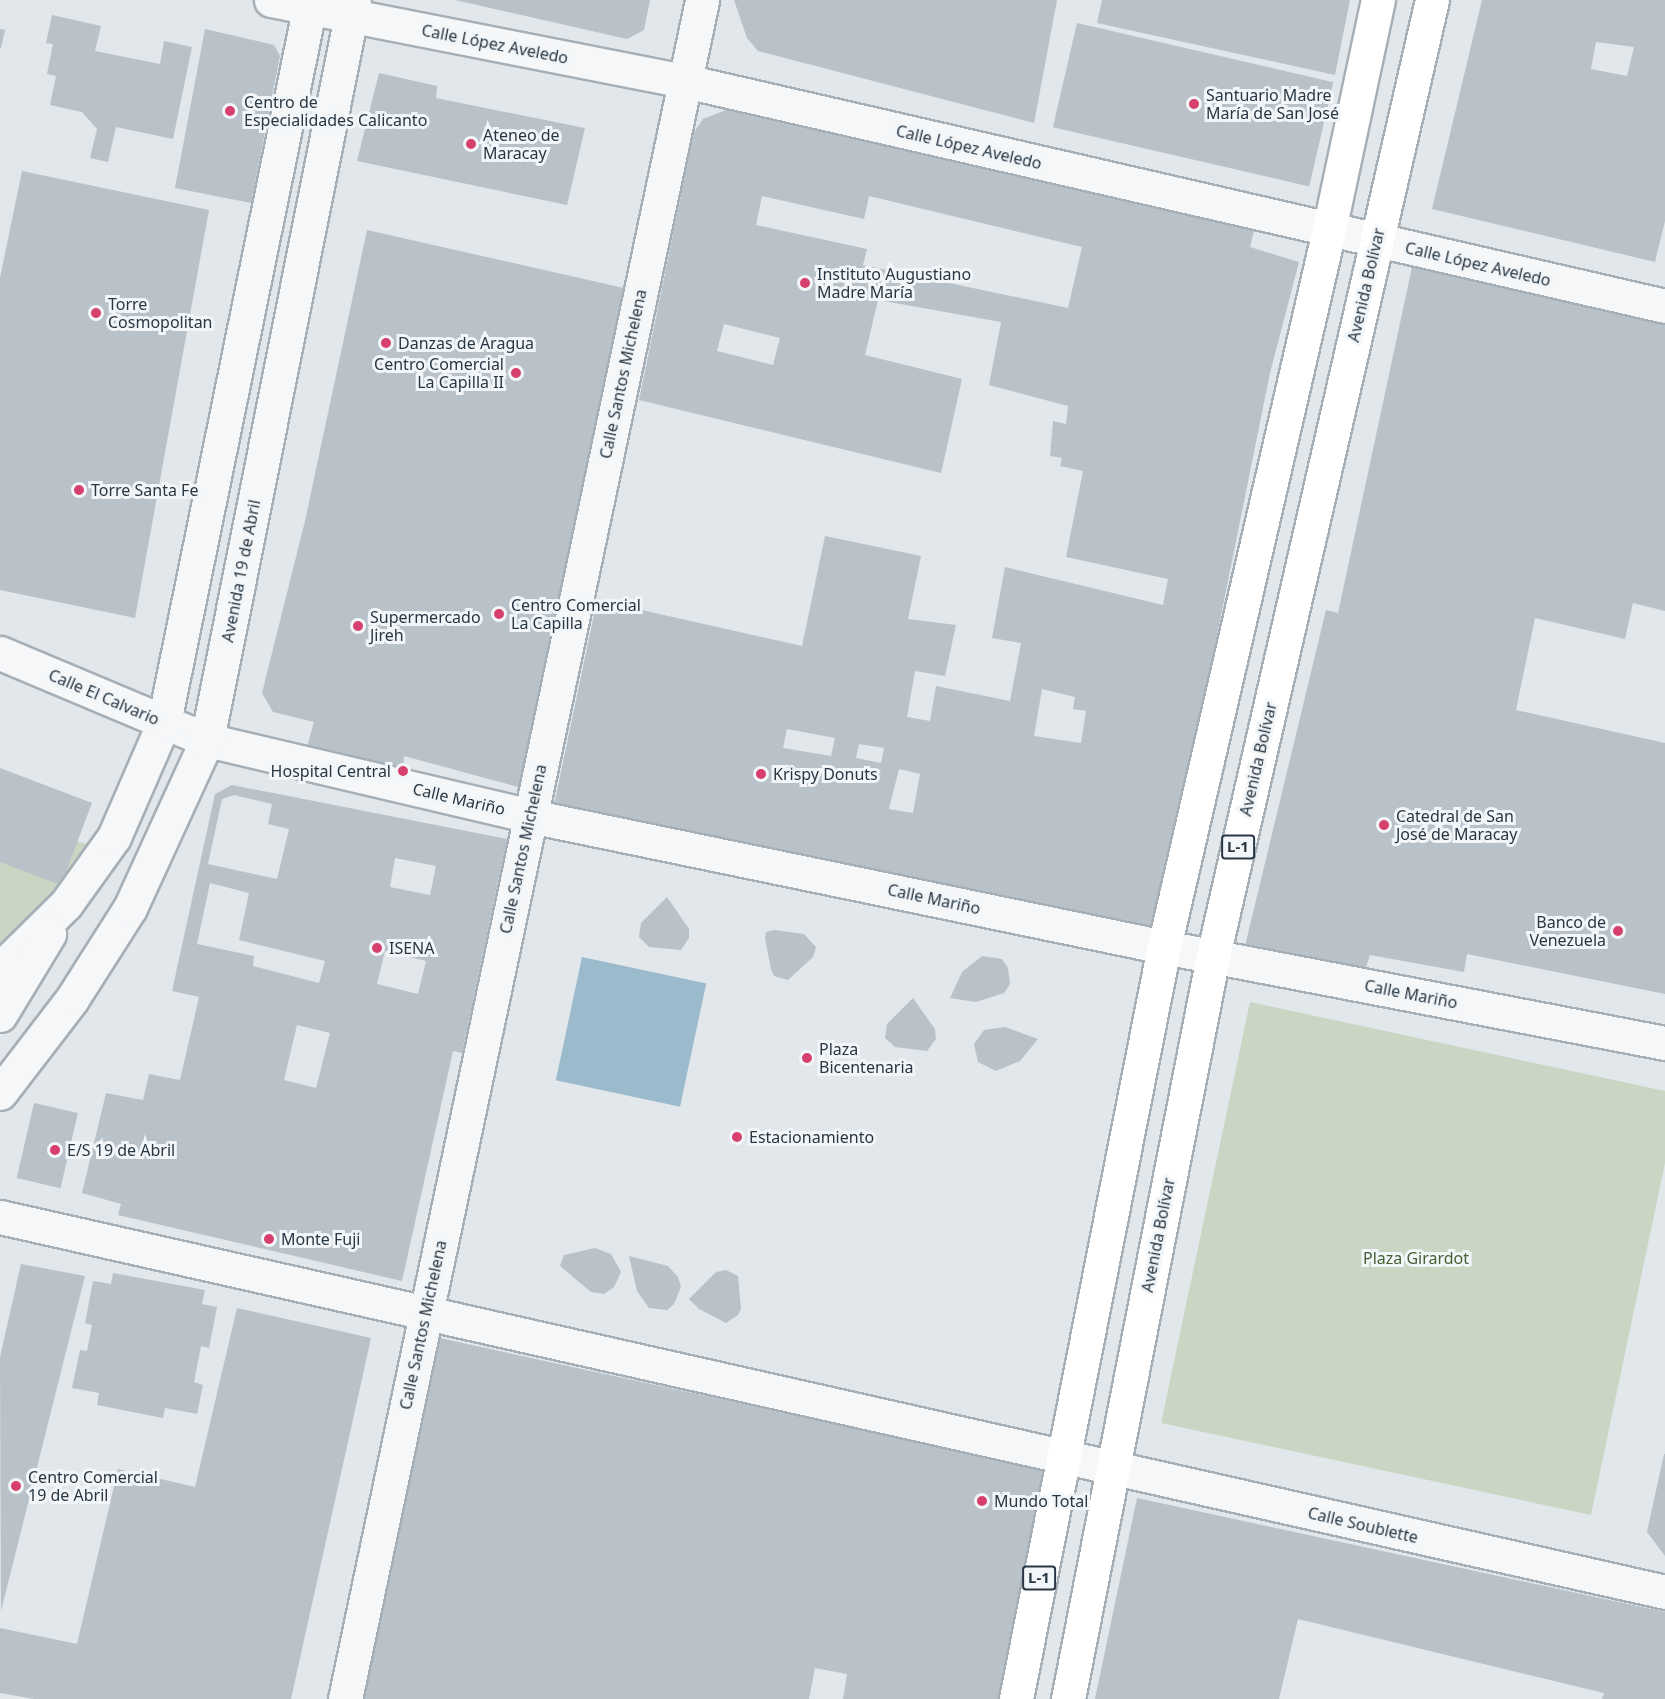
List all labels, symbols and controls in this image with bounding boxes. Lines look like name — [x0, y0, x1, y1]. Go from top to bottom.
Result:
street label: Calle López Aveledo — [420, 20, 570, 68]
place label: Santuario Madre María de San José — [1206, 85, 1339, 123]
place label: Centro de Especialidades Calicanto — [244, 92, 427, 130]
marker: Santuario Madre María de San José — [1187, 97, 1201, 111]
marker: Centro de Especialidades Calicanto — [221, 102, 239, 120]
street label: Calle López Aveledo — [894, 121, 1044, 173]
place label: Ateneo de Maracay — [483, 125, 560, 163]
marker: Ateneo de Maracay — [464, 137, 478, 151]
street label: Avenida Bolívar — [1344, 226, 1388, 344]
street label: Calle López Aveledo — [1403, 238, 1553, 290]
place label: Instituto Augustiano Madre María — [817, 264, 971, 302]
marker: Instituto Augustiano Madre María — [798, 276, 812, 290]
street label: Calle Santos Michelena — [596, 288, 650, 460]
place label: Torre Cosmopolitan — [108, 294, 213, 332]
marker: Torre Cosmopolitan — [89, 306, 103, 320]
place label: Danzas de Aragua — [398, 333, 534, 353]
marker: Danzas de Aragua — [379, 336, 393, 350]
place label: Centro Comercial La Capilla II — [374, 354, 504, 392]
marker: Centro Comercial La Capilla II — [509, 366, 523, 380]
place label: Torre Santa Fe — [91, 480, 198, 500]
marker: Torre Santa Fe — [72, 483, 86, 497]
street label: Avenida 19 de Abril — [218, 498, 264, 644]
place label: Centro Comercial La Capilla — [511, 595, 641, 633]
place label: Supermercado Jireh — [370, 607, 481, 645]
marker: Centro Comercial La Capilla — [492, 607, 506, 621]
marker: Supermercado Jireh — [351, 619, 365, 633]
street label: Calle El Calvario — [46, 665, 162, 729]
street label: Avenida Bolívar — [1236, 700, 1280, 818]
place label: Hospital Central — [271, 761, 391, 781]
street label: Calle Santos Michelena — [496, 763, 550, 935]
marker: Hospital Central — [396, 764, 410, 778]
place label: Krispy Donuts — [773, 764, 878, 784]
marker: Krispy Donuts — [754, 767, 768, 781]
street label: Calle Mariño — [411, 779, 507, 819]
place label: Catedral de San José de Maracay — [1396, 806, 1517, 844]
marker: Catedral de San José de Maracay — [1377, 818, 1391, 832]
road number: L-1 — [1220, 835, 1256, 859]
street label: Calle Mariño — [886, 880, 982, 918]
place label: Banco de Venezuela — [1529, 912, 1606, 950]
marker: Banco de Venezuela — [1611, 924, 1625, 938]
place label: ISENA — [389, 938, 434, 958]
marker: ISENA — [370, 941, 384, 955]
street label: Calle Mariño — [1363, 976, 1459, 1012]
place label: Plaza Bicentenaria — [819, 1039, 913, 1077]
marker: Plaza Bicentenaria — [800, 1051, 814, 1065]
place label: Estacionamiento — [749, 1127, 874, 1147]
marker: Estacionamiento — [730, 1130, 744, 1144]
place label: E/S 19 de Abril — [67, 1140, 175, 1160]
marker: E/S 19 de Abril — [48, 1143, 62, 1157]
street label: Avenida Bolívar — [1137, 1176, 1179, 1294]
place label: Monte Fuji — [281, 1229, 360, 1249]
marker: Monte Fuji — [262, 1232, 276, 1246]
street label: Calle Santos Michelena — [396, 1239, 450, 1411]
park label: Plaza Girardot — [1363, 1248, 1469, 1268]
place label: Centro Comercial 19 de Abril — [28, 1467, 158, 1505]
marker: Centro Comercial 19 de Abril — [9, 1479, 23, 1493]
place label: Mundo Total — [994, 1491, 1088, 1511]
marker: Mundo Total — [975, 1494, 989, 1508]
street label: Calle Soublette — [1306, 1503, 1420, 1547]
road number: L-1 — [1021, 1566, 1057, 1590]

